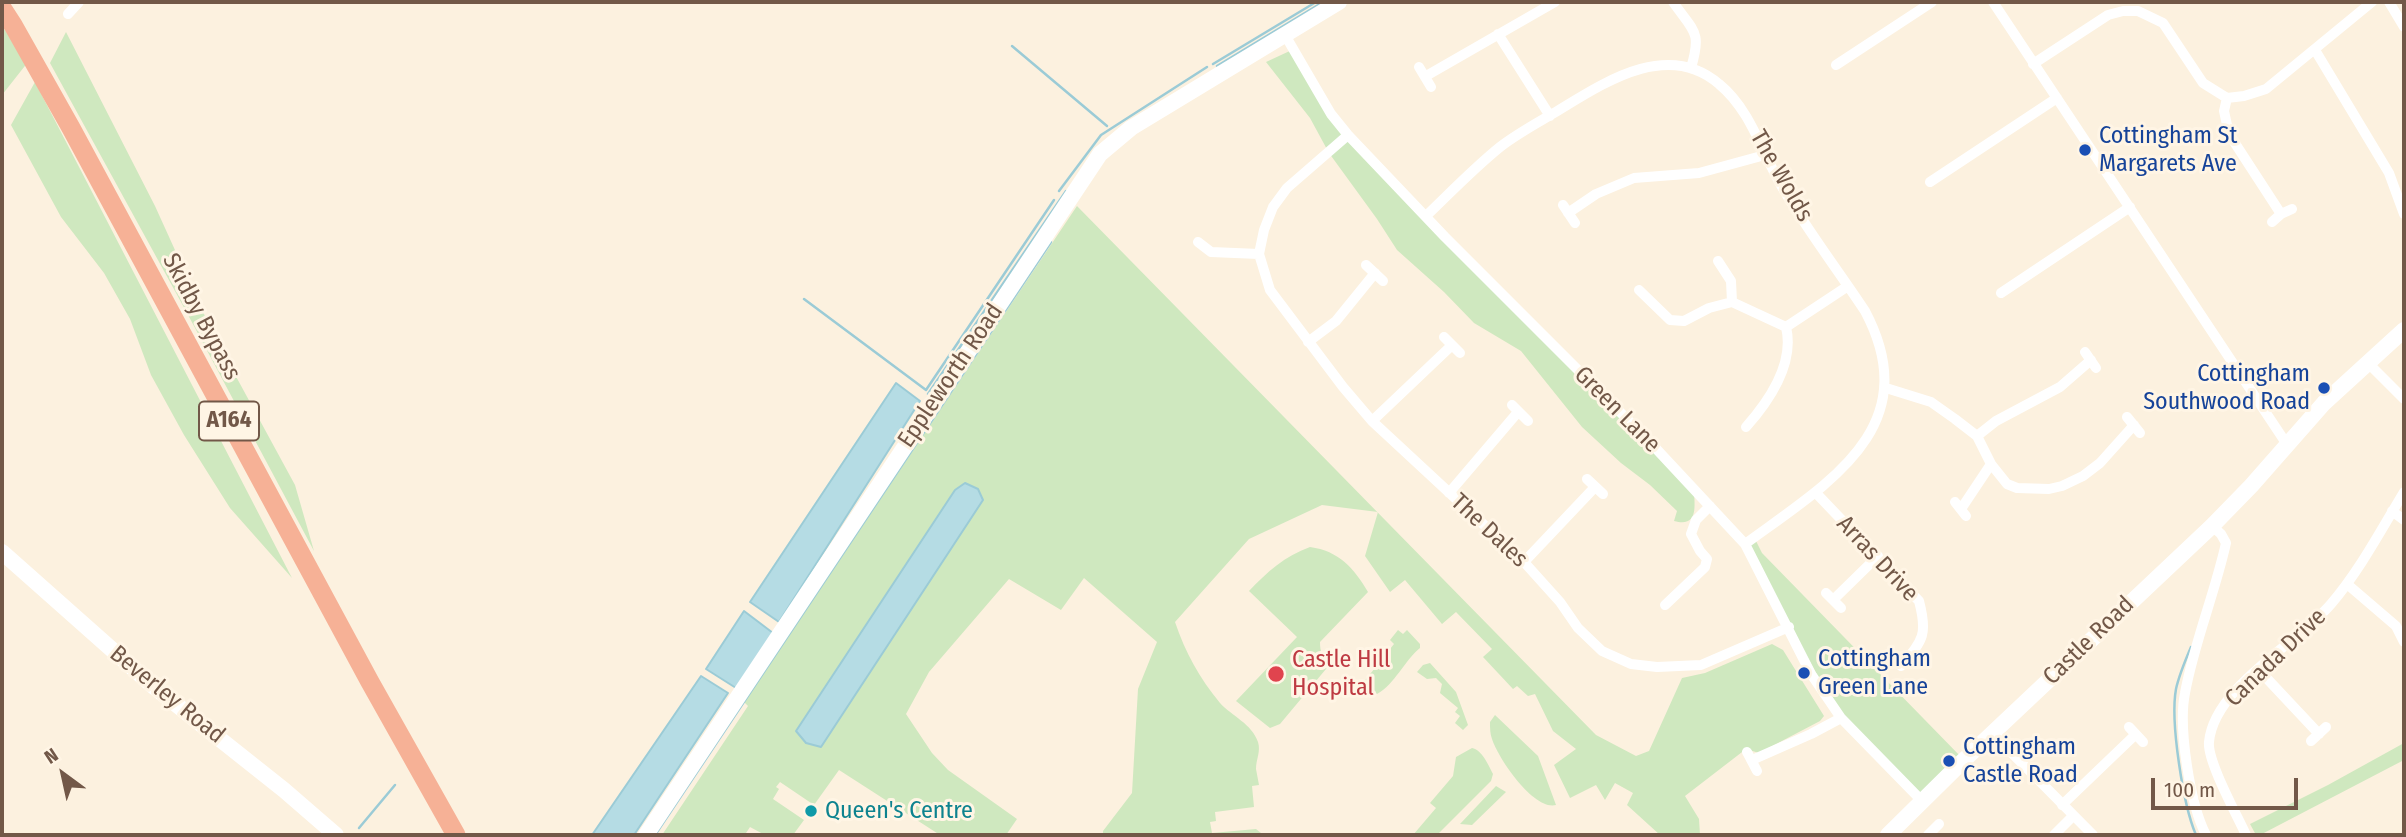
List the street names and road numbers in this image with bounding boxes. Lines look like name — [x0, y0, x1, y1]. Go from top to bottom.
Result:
street label: The Wolds — [1743, 125, 1819, 227]
street label: Skidby Bypass — [156, 249, 246, 385]
street label: Eppleworth Road — [892, 299, 1010, 453]
street label: Green Lane — [1568, 361, 1666, 459]
road number: A164 — [199, 402, 259, 440]
street label: The Dales — [1445, 488, 1533, 574]
street label: Arras Drive — [1830, 510, 1924, 608]
street label: Castle Road — [2038, 591, 2140, 691]
street label: Canada Drive — [2220, 603, 2332, 713]
street label: Beverley Road — [104, 640, 230, 750]

